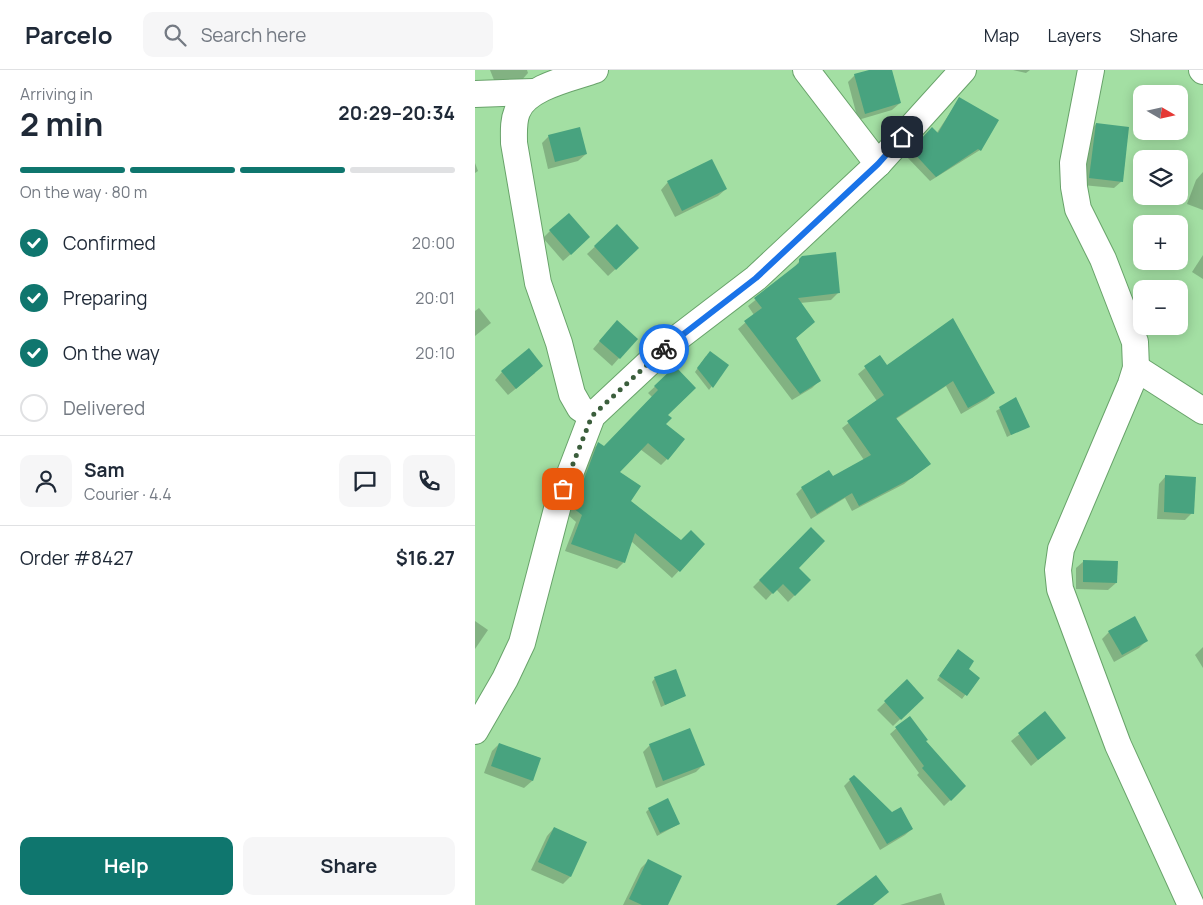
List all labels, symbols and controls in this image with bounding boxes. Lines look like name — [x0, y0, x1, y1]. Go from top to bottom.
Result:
search box — [143, 12, 493, 57]
text: Parcelo — [25, 18, 113, 51]
icon: search — [161, 21, 189, 49]
text: Search here — [201, 22, 306, 48]
text: Map — [984, 23, 1019, 47]
text: Layers — [1047, 23, 1101, 47]
text: Share — [1129, 23, 1178, 47]
text: Arriving in — [20, 83, 93, 105]
north arrow — [1133, 85, 1187, 140]
map controls — [1133, 85, 1188, 335]
text: 20:29–20:34 — [338, 100, 455, 126]
text: 2 min — [20, 102, 103, 146]
pin — [881, 116, 923, 158]
icon: home — [888, 123, 916, 151]
button: layers — [1133, 150, 1188, 205]
text: On the way · 80 m — [20, 181, 147, 203]
button: + — [1133, 215, 1188, 270]
icon: check — [20, 229, 48, 257]
text: Confirmed — [63, 230, 156, 256]
text: 20:00 — [412, 232, 455, 254]
button: − — [1133, 280, 1188, 335]
icon: check — [20, 284, 48, 312]
text: Preparing — [63, 285, 148, 311]
text: 20:01 — [415, 287, 455, 309]
courier — [639, 324, 689, 374]
icon: bike — [650, 335, 678, 363]
icon: check — [20, 339, 48, 367]
text: On the way — [63, 340, 160, 366]
text: 20:10 — [415, 342, 455, 364]
text: Delivered — [63, 395, 145, 421]
button: person — [20, 455, 72, 507]
button: chat — [339, 455, 391, 507]
button: phone — [403, 455, 455, 507]
text: Sam — [84, 457, 125, 483]
pin — [542, 468, 584, 510]
icon: bag — [549, 475, 577, 503]
text: Courier · 4.4 — [84, 483, 172, 505]
text: Order #8427 — [20, 545, 134, 571]
text: $16.27 — [396, 545, 455, 571]
button: Help — [20, 837, 233, 895]
button: Share — [243, 837, 455, 895]

